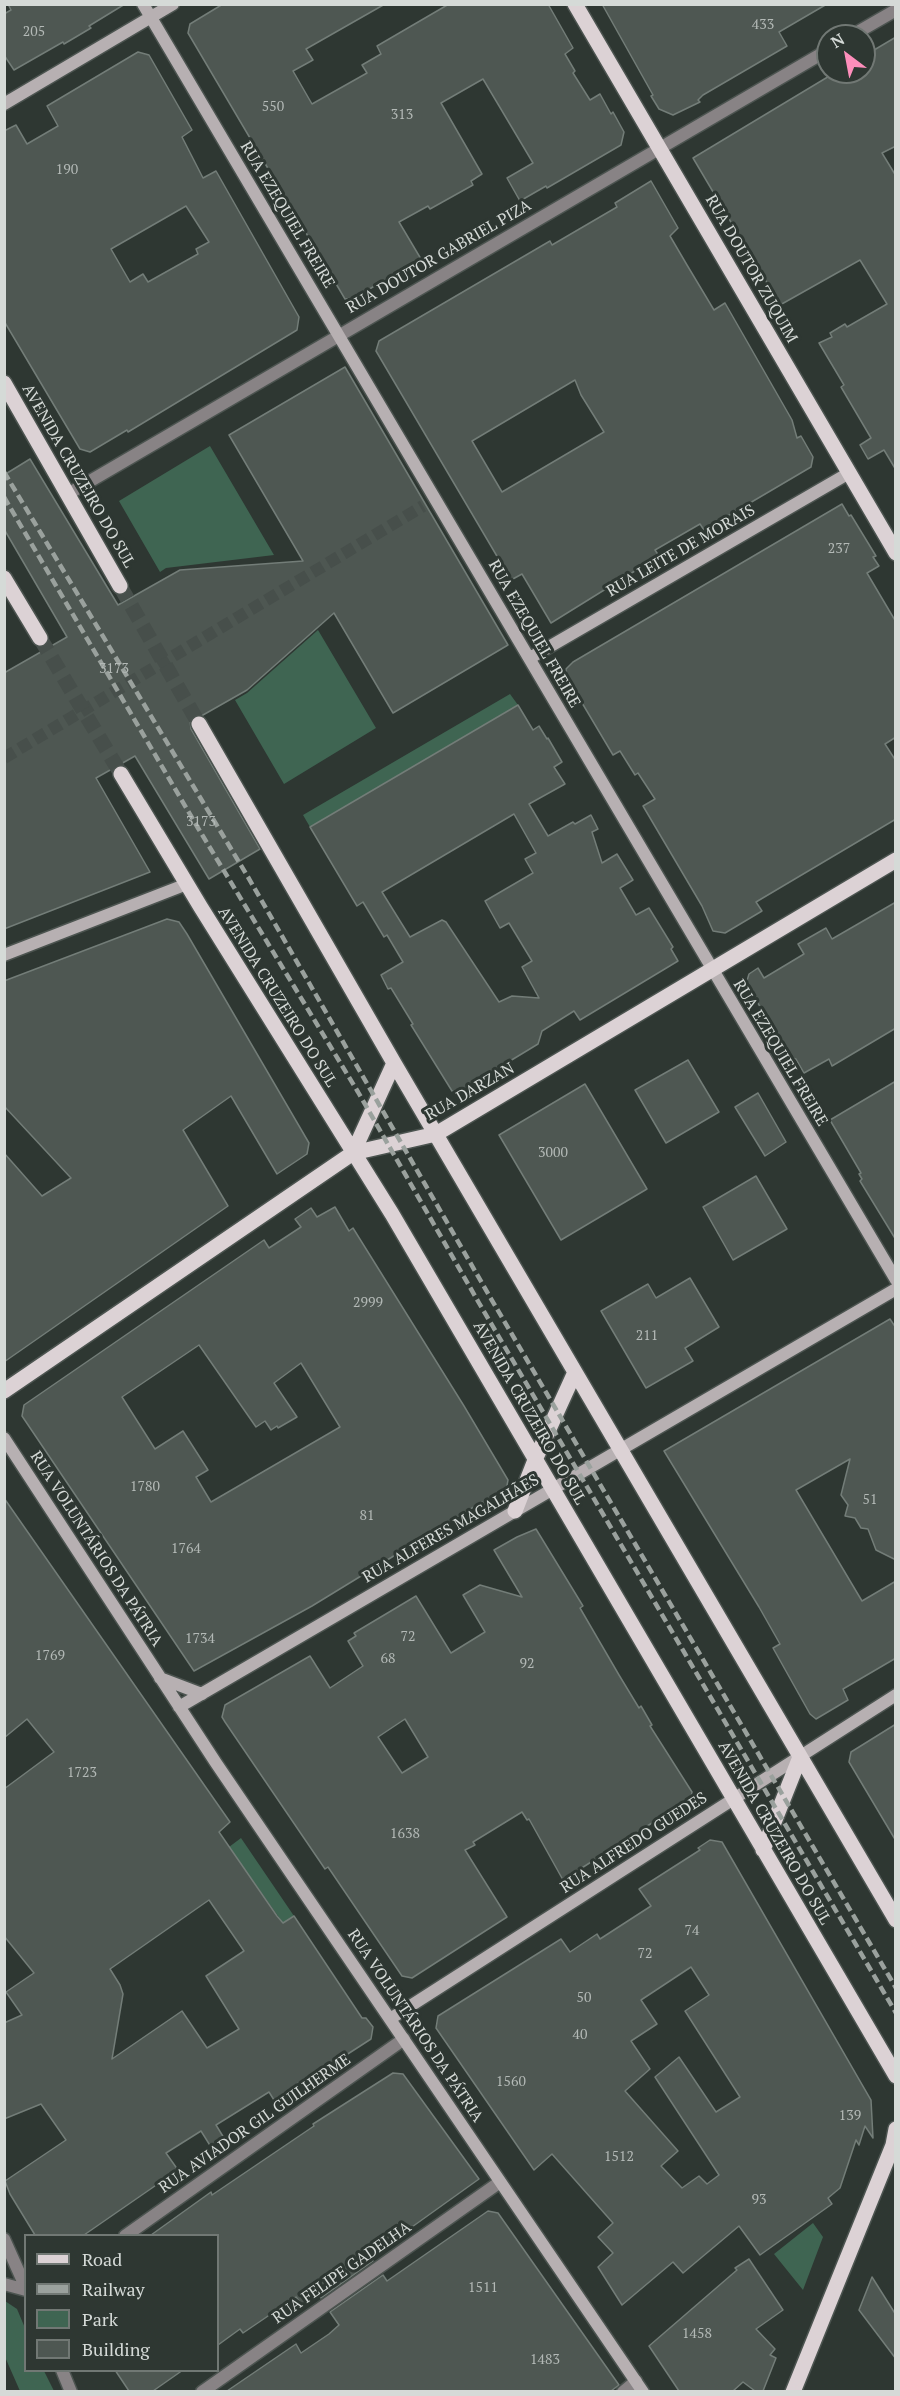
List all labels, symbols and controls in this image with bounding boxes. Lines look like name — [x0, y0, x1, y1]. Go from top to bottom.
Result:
house number: 433 — [752, 17, 774, 33]
house number: 205 — [23, 24, 45, 40]
north arrow — [816, 24, 876, 84]
text: N — [827, 28, 848, 53]
house number: 550 — [262, 99, 284, 115]
house number: 313 — [391, 107, 413, 123]
street label: RUA EZEQUIEL FREIRE — [236, 138, 338, 292]
house number: 190 — [56, 162, 78, 178]
street label: RUA DOUTOR ZUQUIM — [701, 192, 801, 346]
street label: RUA DOUTOR GABRIEL PIZA — [343, 196, 535, 318]
street label: AVENIDA CRUZEIRO DO SUL — [18, 381, 138, 571]
street label: RUA LEITE DE MORAIS — [603, 501, 759, 601]
house number: 237 — [828, 541, 850, 557]
street label: RUA EZEQUIEL FREIRE — [484, 557, 584, 711]
house number: 3173 — [99, 661, 129, 677]
house number: 3173 — [186, 814, 216, 830]
street label: AVENIDA CRUZEIRO DO SUL — [214, 903, 340, 1091]
street label: RUA EZEQUIEL FREIRE — [729, 976, 831, 1130]
street label: RUA DARZAN — [422, 1059, 518, 1125]
house number: 3000 — [538, 1145, 568, 1161]
house number: 2999 — [353, 1295, 383, 1311]
street label: AVENIDA CRUZEIRO DO SUL — [469, 1318, 589, 1508]
house number: 211 — [636, 1328, 658, 1344]
street label: RUA VOLUNTÁRIOS DA PÁTRIA — [26, 1448, 166, 1650]
street label: RUA ALFERES MAGALHÃES — [359, 1471, 543, 1587]
house number: 1780 — [130, 1479, 160, 1495]
house number: 51 — [863, 1492, 877, 1508]
house number: 81 — [360, 1508, 374, 1524]
house number: 1764 — [171, 1541, 201, 1557]
house number: 72 — [401, 1629, 415, 1645]
house number: 1734 — [185, 1631, 215, 1647]
house number: 1769 — [35, 1648, 65, 1664]
house number: 68 — [381, 1651, 395, 1667]
house number: 92 — [520, 1656, 534, 1672]
street label: AVENIDA CRUZEIRO DO SUL — [714, 1738, 834, 1928]
house number: 1723 — [67, 1765, 97, 1781]
street label: RUA ALFREDO GUEDES — [557, 1788, 711, 1898]
house number: 1638 — [390, 1826, 420, 1842]
house number: 74 — [685, 1923, 699, 1939]
street label: RUA VOLUNTÁRIOS DA PÁTRIA — [343, 1926, 487, 2126]
house number: 72 — [638, 1946, 652, 1962]
house number: 50 — [577, 1990, 591, 2006]
house number: 40 — [573, 2027, 587, 2043]
street label: RUA AVIADOR GIL GUILHERME — [155, 2050, 355, 2198]
house number: 1560 — [496, 2074, 526, 2090]
house number: 139 — [839, 2108, 861, 2124]
house number: 1512 — [604, 2149, 634, 2165]
house number: 93 — [752, 2192, 766, 2208]
street label: RUA FELIPE GADELHA — [269, 2218, 415, 2328]
legend — [24, 2234, 219, 2372]
text: Road — [82, 2247, 122, 2271]
text: Railway — [82, 2277, 145, 2301]
house number: 1511 — [468, 2280, 498, 2296]
text: Park — [82, 2307, 118, 2331]
house number: 1458 — [682, 2326, 712, 2342]
text: Building — [82, 2337, 150, 2361]
house number: 1483 — [530, 2352, 560, 2368]

